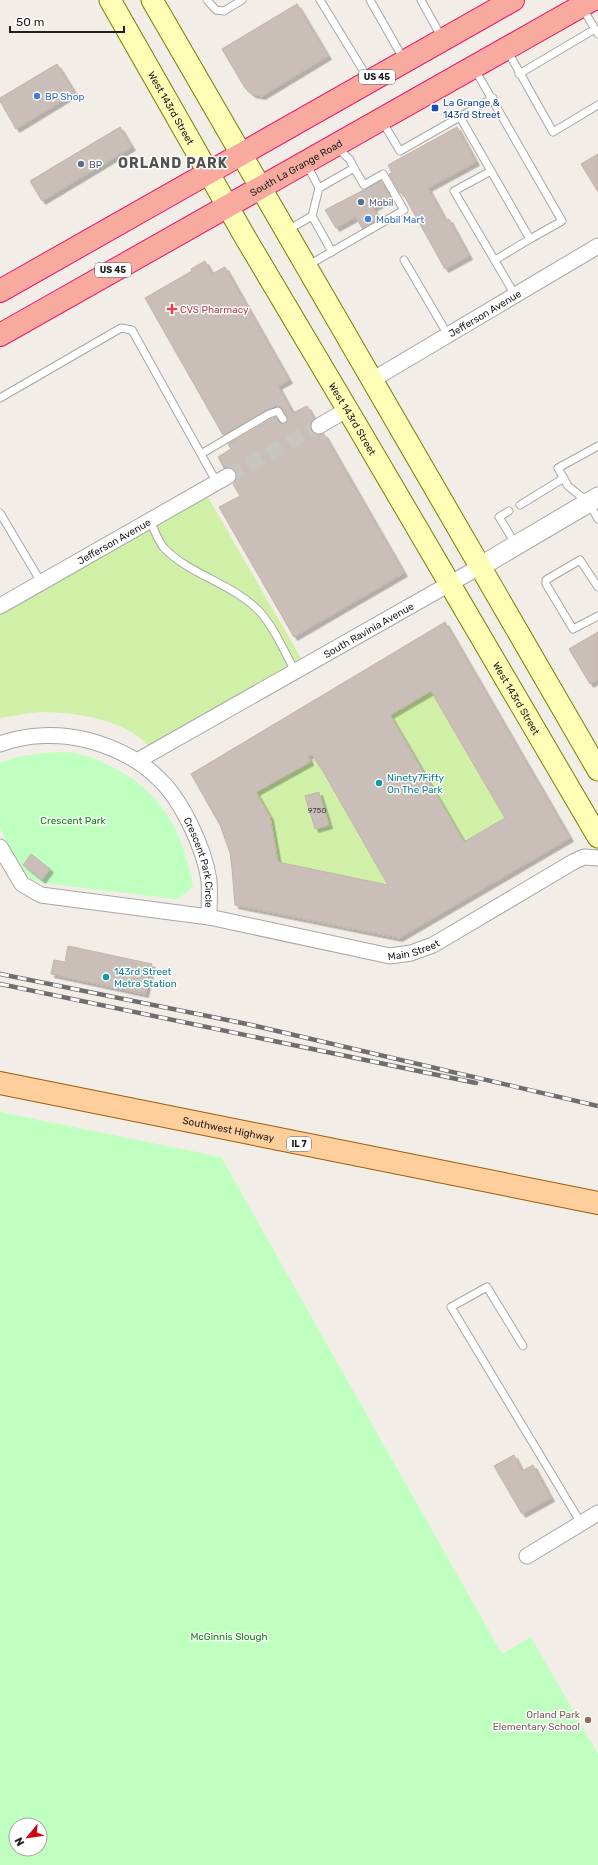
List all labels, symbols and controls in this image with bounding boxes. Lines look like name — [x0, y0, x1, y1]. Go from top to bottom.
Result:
scale bar — [10, 8, 124, 34]
text: 50 m — [16, 15, 44, 29]
street label: West 143rd Street — [145, 69, 196, 147]
road number: US 45 — [359, 70, 395, 84]
marker: BP Shop — [32, 91, 42, 101]
place label: BP Shop — [45, 91, 84, 103]
place label: La Grange & 143rd Street — [443, 97, 501, 121]
marker: La Grange & 143rd Street — [430, 103, 440, 113]
street label: South La Grange Road — [248, 138, 345, 199]
district label: ORLAND PARK — [118, 155, 228, 172]
marker: BP — [76, 159, 86, 169]
place label: BP — [89, 159, 103, 171]
marker: Mobil — [356, 197, 366, 207]
place label: Mobil — [369, 197, 393, 209]
marker: Mobil Mart — [363, 214, 373, 224]
place label: Mobil Mart — [376, 214, 424, 226]
road number: US 45 — [95, 263, 131, 277]
street label: Jefferson Avenue — [447, 288, 524, 340]
marker: CVS Pharmacy — [167, 304, 177, 314]
place label: CVS Pharmacy — [180, 304, 249, 316]
street label: West 143rd Street — [326, 381, 378, 458]
street label: Jefferson Avenue — [76, 516, 153, 568]
street label: South Ravinia Avenue — [322, 600, 416, 661]
street label: West 143rd Street — [490, 660, 542, 737]
place label: Ninety7Fifty On The Park — [387, 772, 445, 796]
marker: Ninety7Fifty On The Park — [374, 778, 384, 788]
house number: 9750 — [308, 806, 326, 815]
park label: Crescent Park — [40, 815, 107, 827]
street label: Crescent Park Circle — [181, 815, 214, 908]
street label: Main Street — [387, 937, 442, 963]
place label: 143rd Street Metra Station — [114, 966, 177, 990]
marker: 143rd Street Metra Station — [101, 972, 111, 982]
street label: Southwest Highway — [181, 1115, 276, 1145]
road number: IL 7 — [287, 1137, 311, 1151]
park label: McGinnis Slough — [190, 1631, 268, 1643]
place label: Orland Park Elementary School — [493, 1709, 581, 1733]
marker: Orland Park Elementary School — [583, 1715, 593, 1725]
north arrow — [8, 1817, 48, 1857]
text: N — [12, 1835, 27, 1848]

